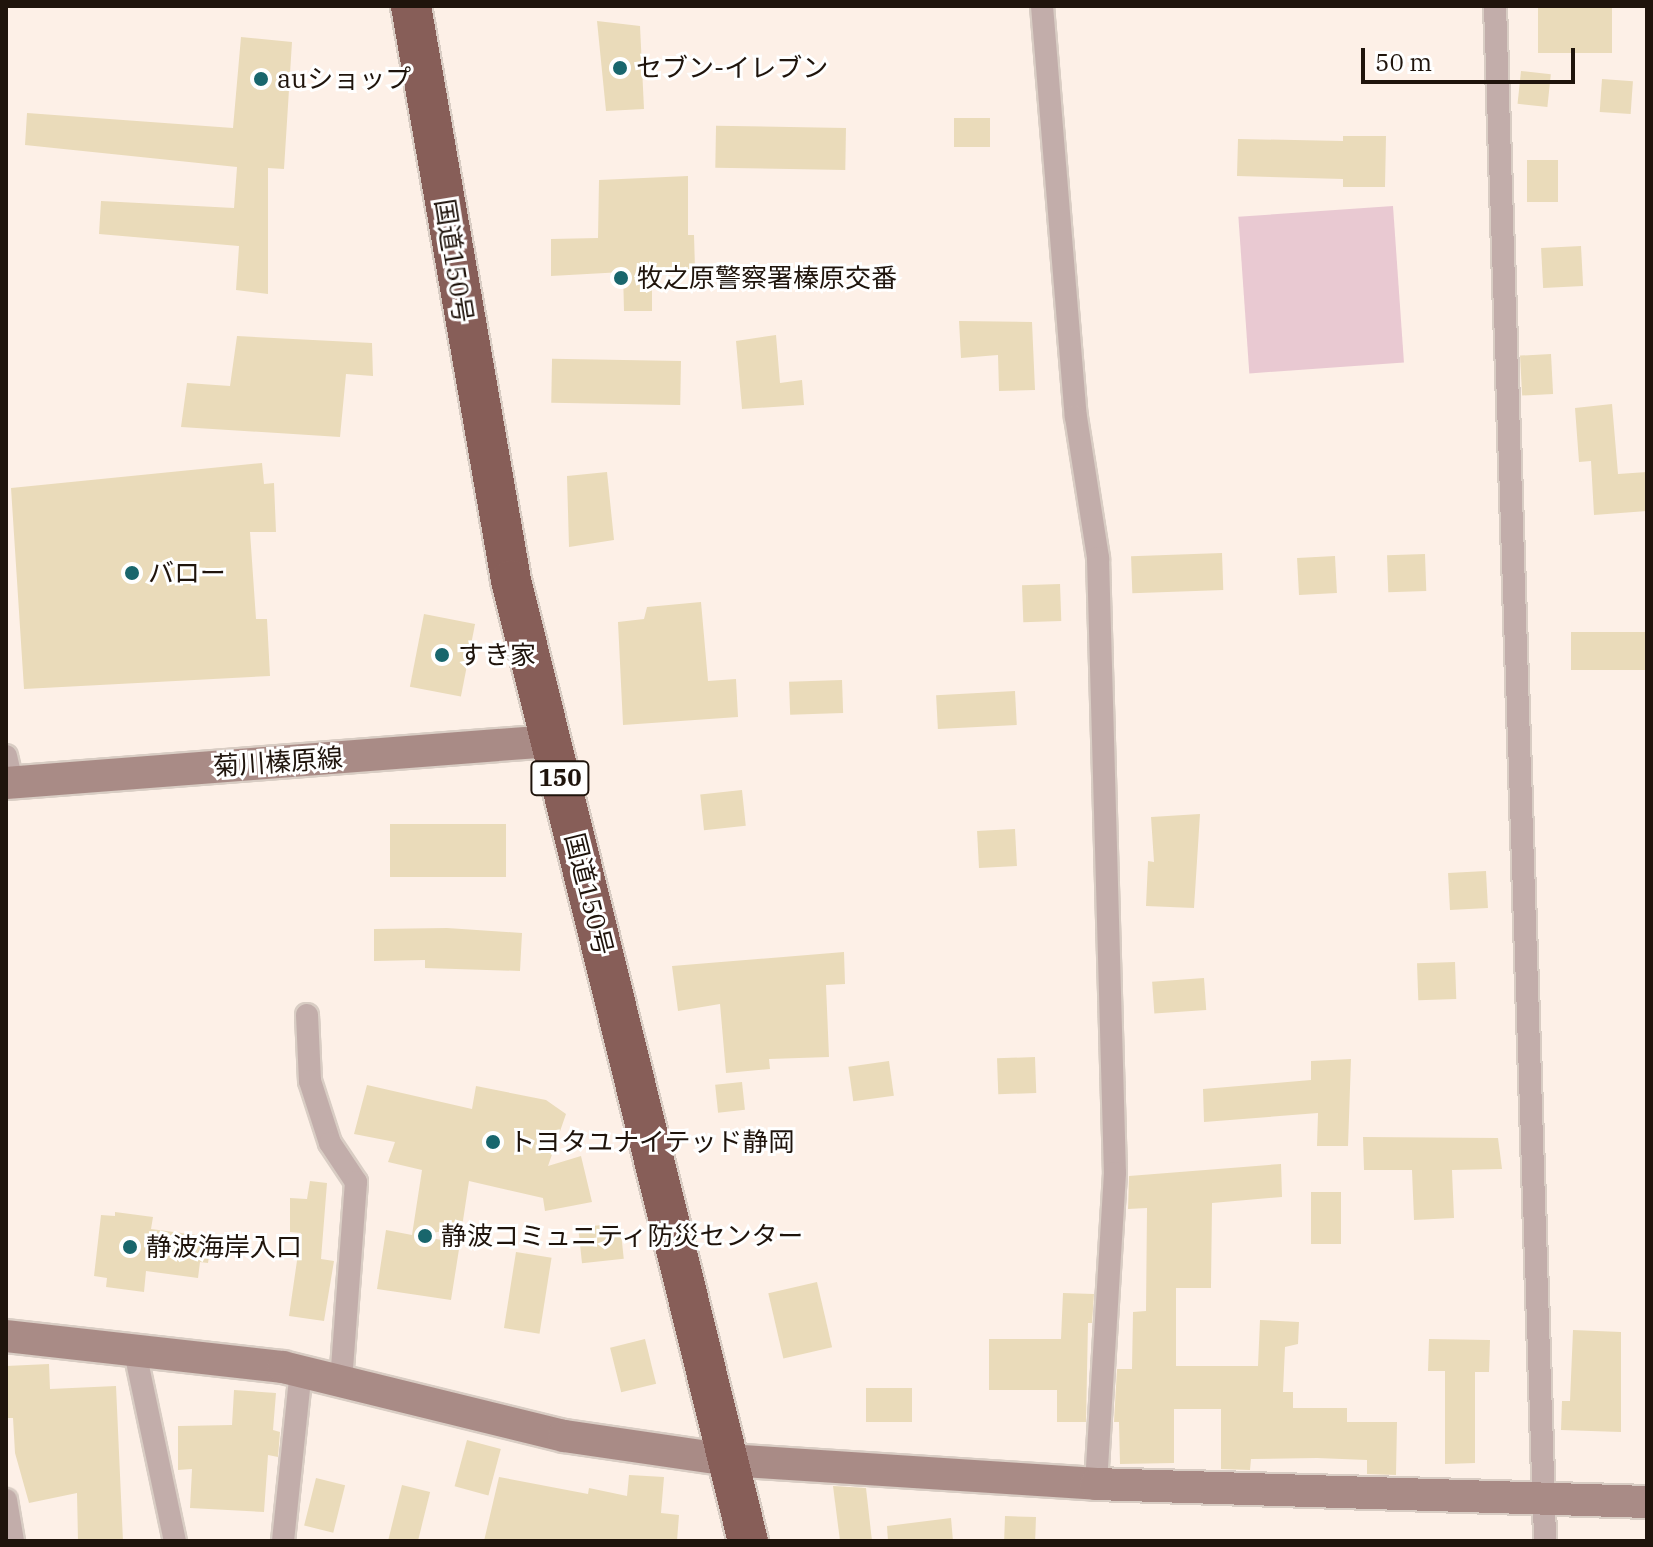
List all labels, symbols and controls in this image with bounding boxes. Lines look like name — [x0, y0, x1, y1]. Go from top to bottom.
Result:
scale bar — [1365, 32, 1579, 82]
text: 50 m — [1375, 46, 1432, 78]
place label: セブン-イレブン — [636, 52, 828, 84]
marker: セブン-イレブン — [611, 59, 629, 77]
place label: auショップ — [277, 63, 411, 95]
marker: auショップ — [252, 70, 270, 88]
street label: 国道150号 — [429, 197, 479, 325]
place label: 牧之原警察署榛原交番 — [637, 262, 897, 294]
marker: 牧之原警察署榛原交番 — [612, 269, 630, 287]
place label: バロー — [148, 557, 226, 589]
marker: バロー — [123, 564, 141, 582]
place label: すき家 — [458, 639, 536, 671]
marker: すき家 — [433, 646, 451, 664]
street label: 菊川榛原線 — [212, 742, 344, 782]
road number: 150 — [530, 758, 590, 798]
street label: 国道150号 — [559, 830, 619, 958]
place label: トヨタユナイテッド静岡 — [509, 1126, 795, 1158]
marker: トヨタユナイテッド静岡 — [484, 1133, 502, 1151]
place label: 静波コミュニティ防災センター — [441, 1220, 805, 1252]
marker: 静波コミュニティ防災センター — [416, 1227, 434, 1245]
place label: 静波海岸入口 — [146, 1231, 302, 1263]
marker: 静波海岸入口 — [121, 1238, 139, 1256]

